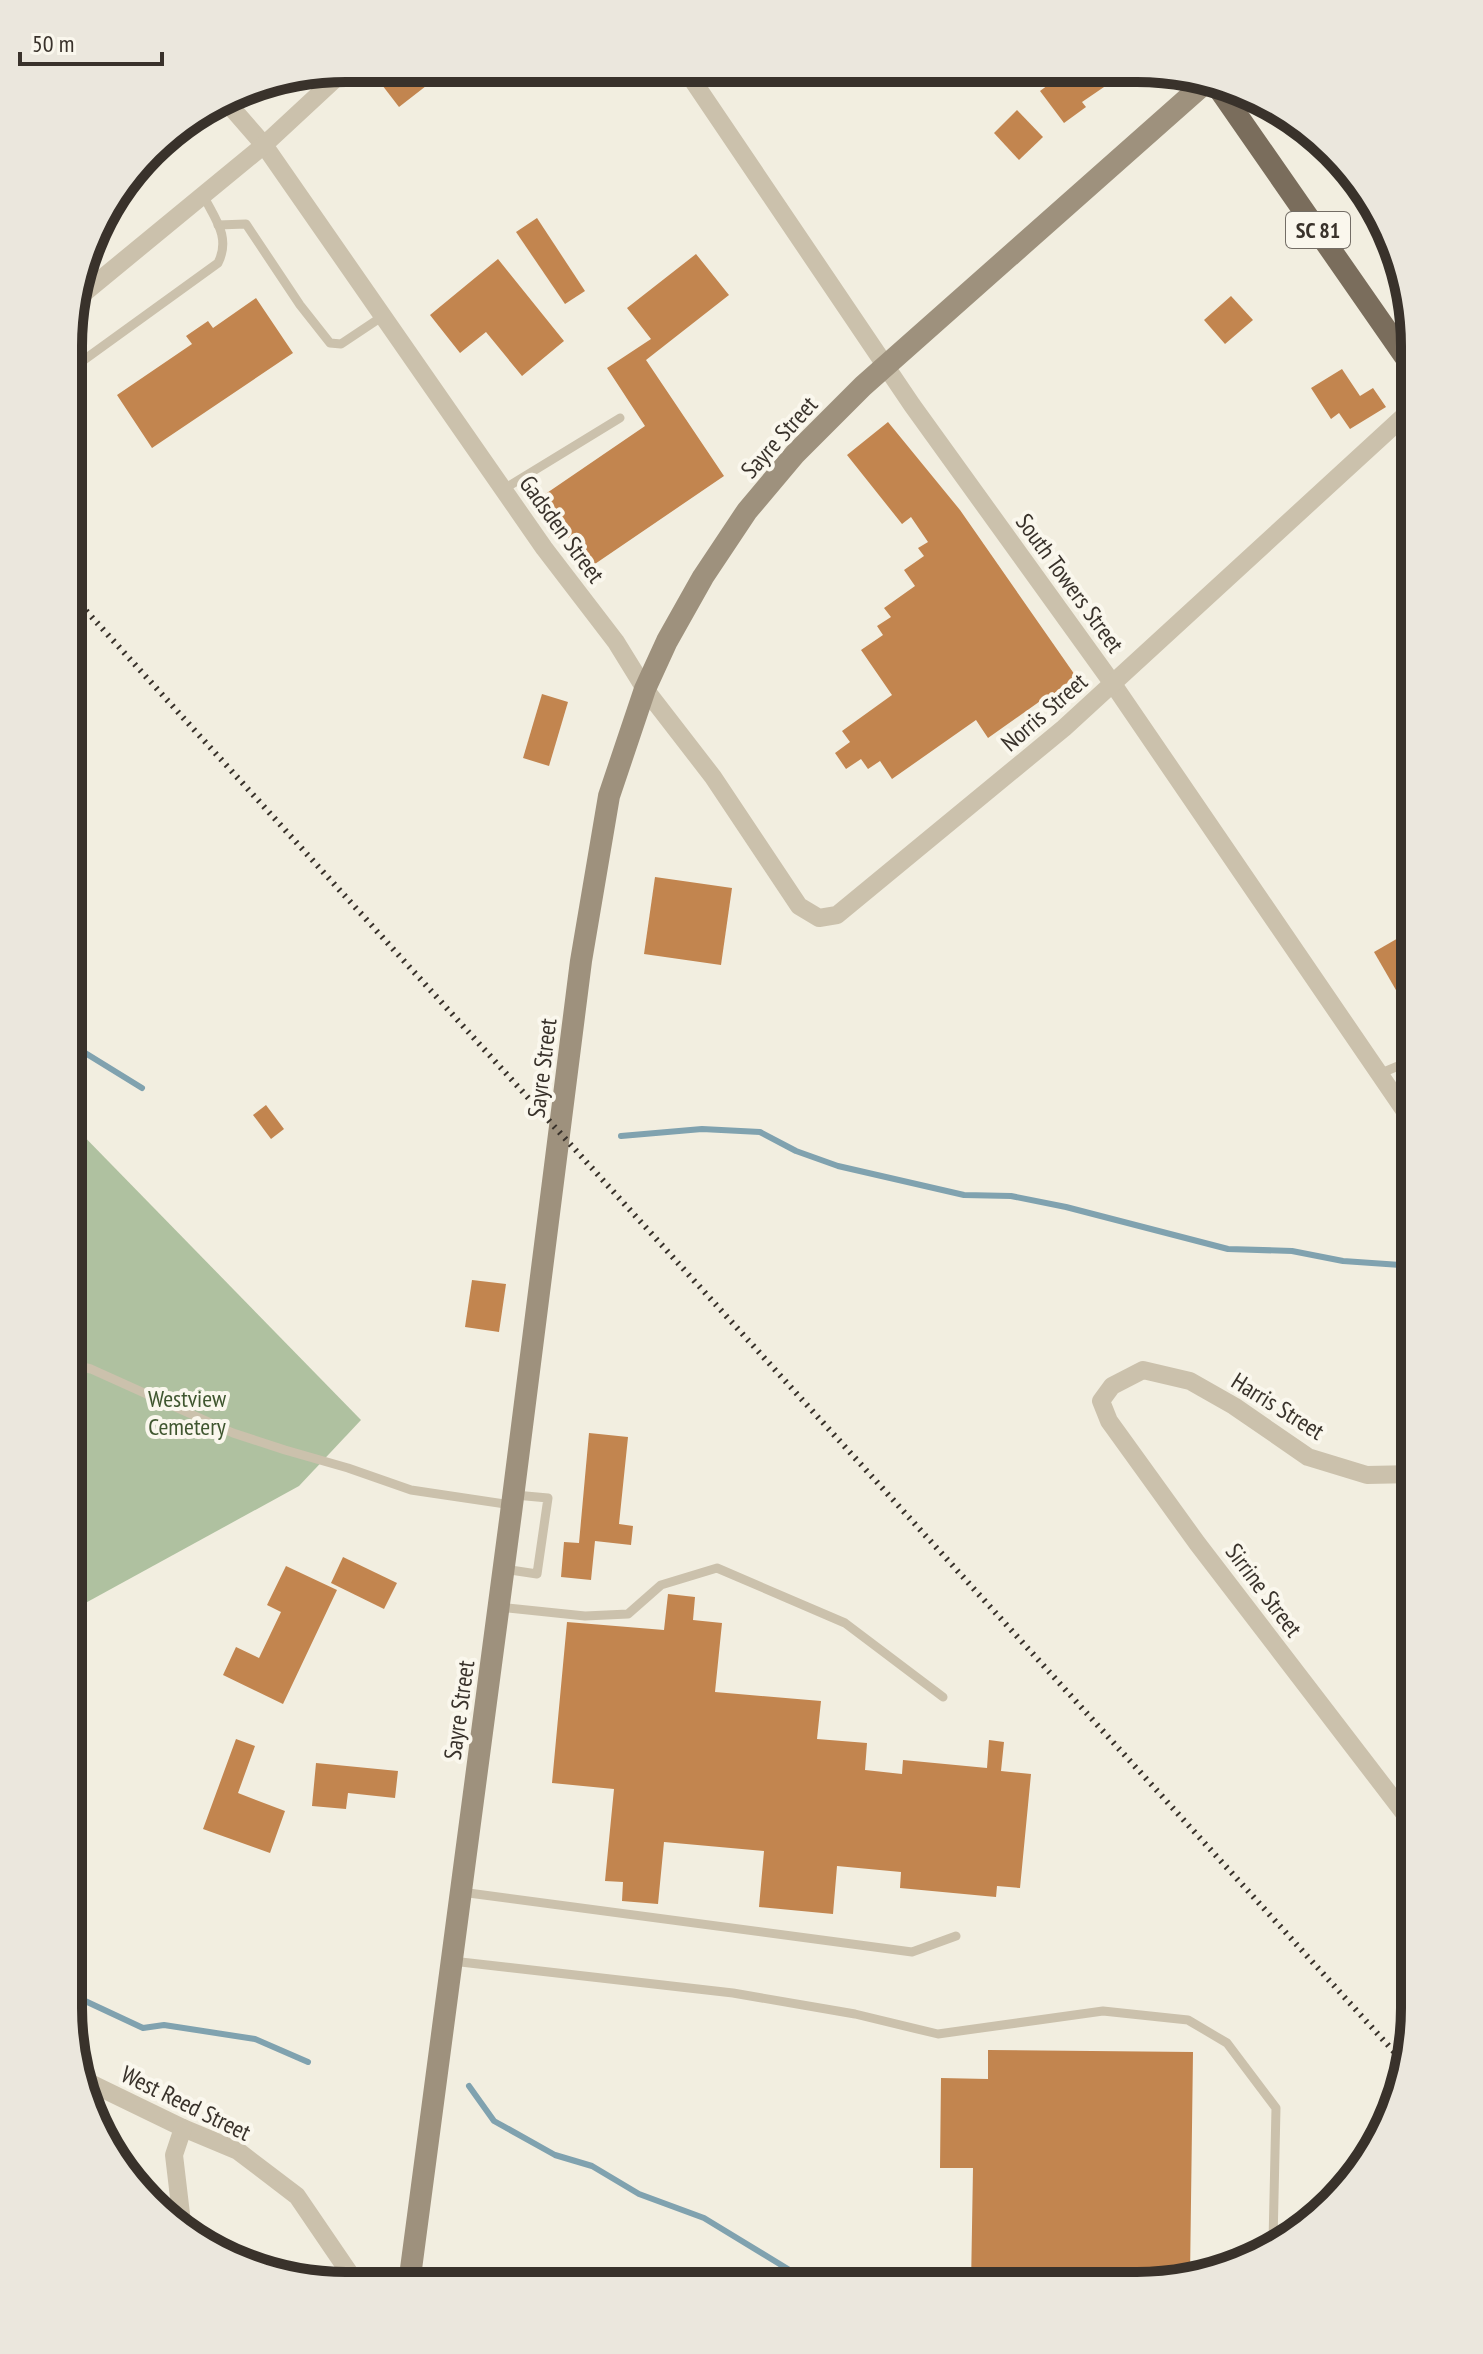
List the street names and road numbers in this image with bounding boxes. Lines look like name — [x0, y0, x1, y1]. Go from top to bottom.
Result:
road number: SC 81 — [1286, 212, 1350, 248]
street label: Sayre Street — [734, 389, 824, 485]
street label: Gadsden Street — [513, 469, 612, 589]
street label: South Towers Street — [1009, 507, 1131, 659]
street label: Norris Street — [994, 666, 1094, 758]
street label: Sayre Street — [521, 1016, 564, 1120]
street label: Harris Street — [1226, 1365, 1331, 1447]
street label: Sirrine Street — [1219, 1537, 1309, 1643]
street label: Sayre Street — [437, 1658, 481, 1762]
street label: West Reed Street — [116, 2058, 256, 2148]

